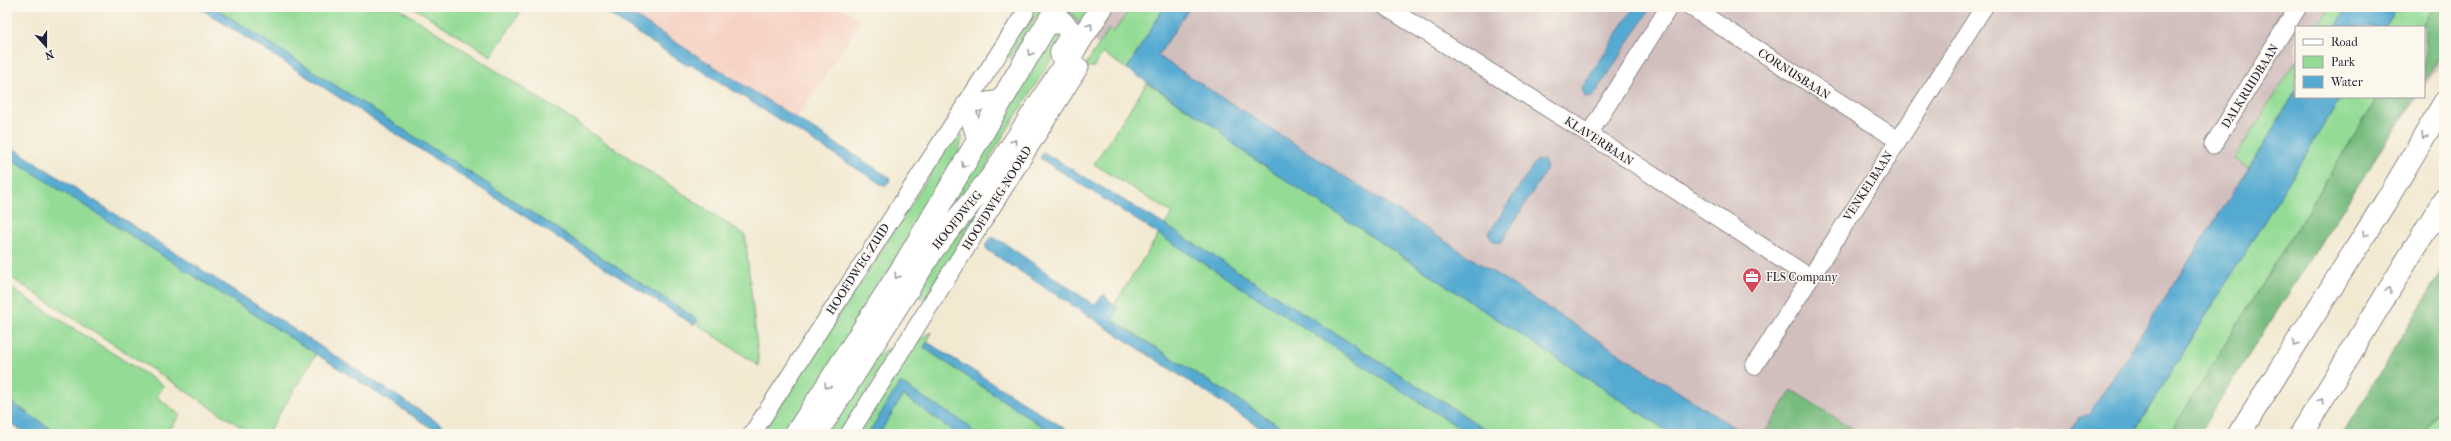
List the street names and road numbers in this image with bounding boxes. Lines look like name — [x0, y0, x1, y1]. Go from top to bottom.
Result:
street label: DALKRUIDBAAN — [2219, 41, 2281, 131]
street label: CORNUSBAAN — [1755, 45, 1833, 103]
street label: KLAVERBAAN — [1562, 113, 1636, 169]
street label: HOOFDWEG-NOORD — [959, 143, 1035, 253]
street label: VENKELBAAN — [1840, 149, 1896, 224]
street label: HOOFDWEG — [929, 188, 985, 252]
street label: HOOFDWEG-ZUID — [823, 221, 893, 317]

